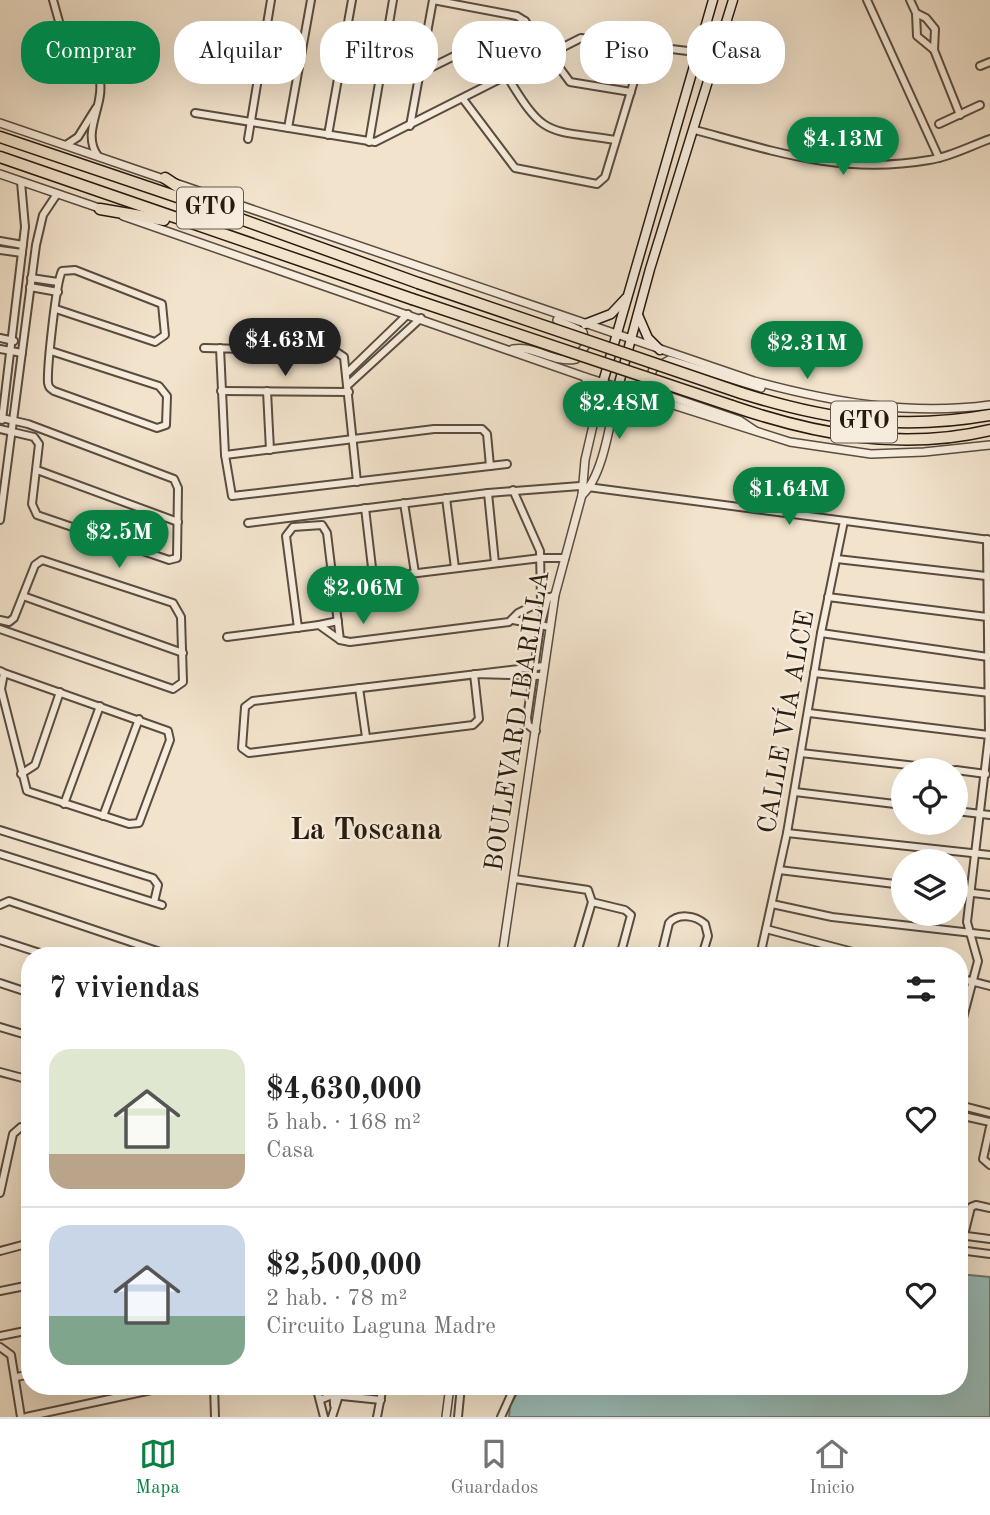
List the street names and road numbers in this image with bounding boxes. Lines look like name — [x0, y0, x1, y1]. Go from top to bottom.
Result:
road number: GTO — [177, 188, 243, 229]
road number: GTO — [831, 402, 897, 442]
street label: BOULEVARD IBARILLA — [481, 569, 555, 873]
street label: CALLE VÍA ALCE — [751, 608, 819, 836]

